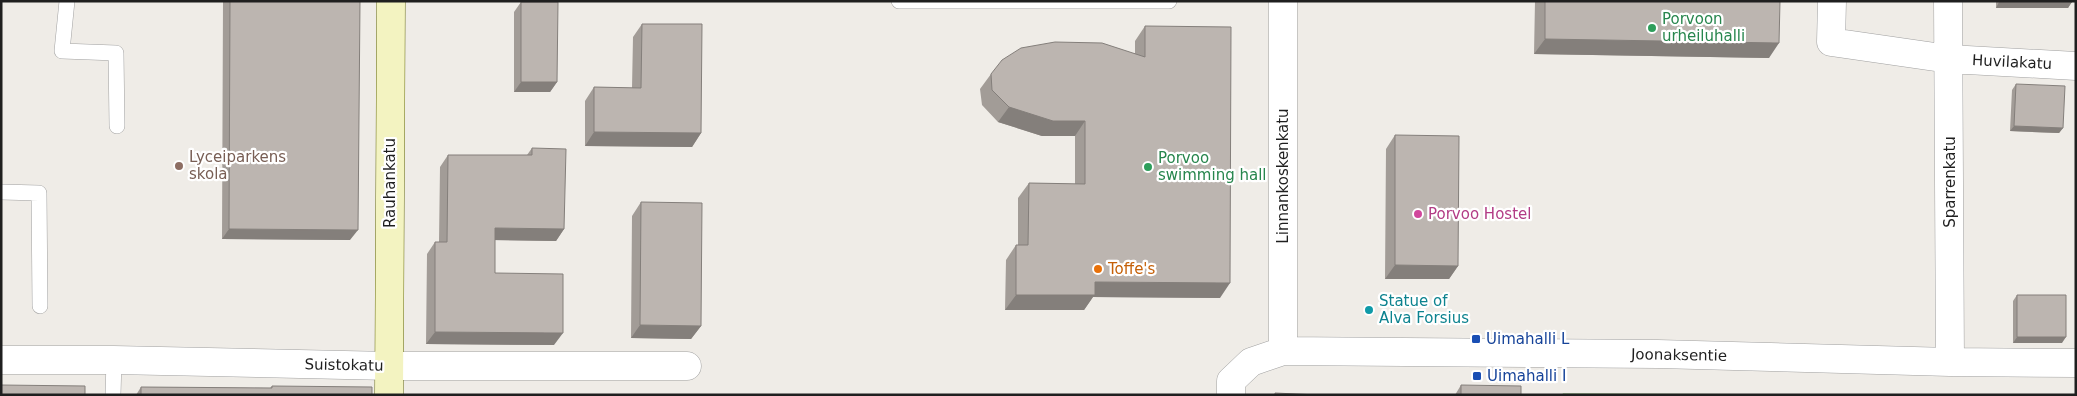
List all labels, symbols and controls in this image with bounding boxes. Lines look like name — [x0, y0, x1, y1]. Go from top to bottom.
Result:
place label: Porvoon urheiluhalli — [1662, 10, 1745, 45]
marker: Porvoon urheiluhalli — [1646, 22, 1658, 34]
street label: Huvilakatu — [1971, 51, 2053, 73]
street label: Linnankoskenkatu — [1274, 108, 1292, 244]
street label: Sparrenkatu — [1941, 136, 1959, 228]
street label: Rauhankatu — [381, 138, 399, 228]
place label: Lyceiparkens skola — [189, 148, 286, 183]
place label: Porvoo swimming hall — [1158, 149, 1266, 184]
marker: Lyceiparkens skola — [173, 160, 185, 172]
marker: Porvoo swimming hall — [1142, 161, 1154, 173]
place label: Porvoo Hostel — [1428, 205, 1531, 223]
marker: Porvoo Hostel — [1412, 208, 1424, 220]
place label: Toffe's — [1107, 260, 1155, 278]
marker: Toffe's — [1092, 263, 1104, 275]
place label: Statue of Alva Forsius — [1379, 292, 1469, 327]
marker: Statue of Alva Forsius — [1363, 304, 1375, 316]
place label: Uimahalli L — [1486, 330, 1570, 348]
marker: Uimahalli L — [1470, 333, 1482, 345]
street label: Joonaksentie — [1630, 345, 1727, 365]
street label: Suistokatu — [304, 355, 384, 375]
place label: Uimahalli I — [1487, 367, 1566, 385]
marker: Uimahalli I — [1471, 370, 1483, 382]

